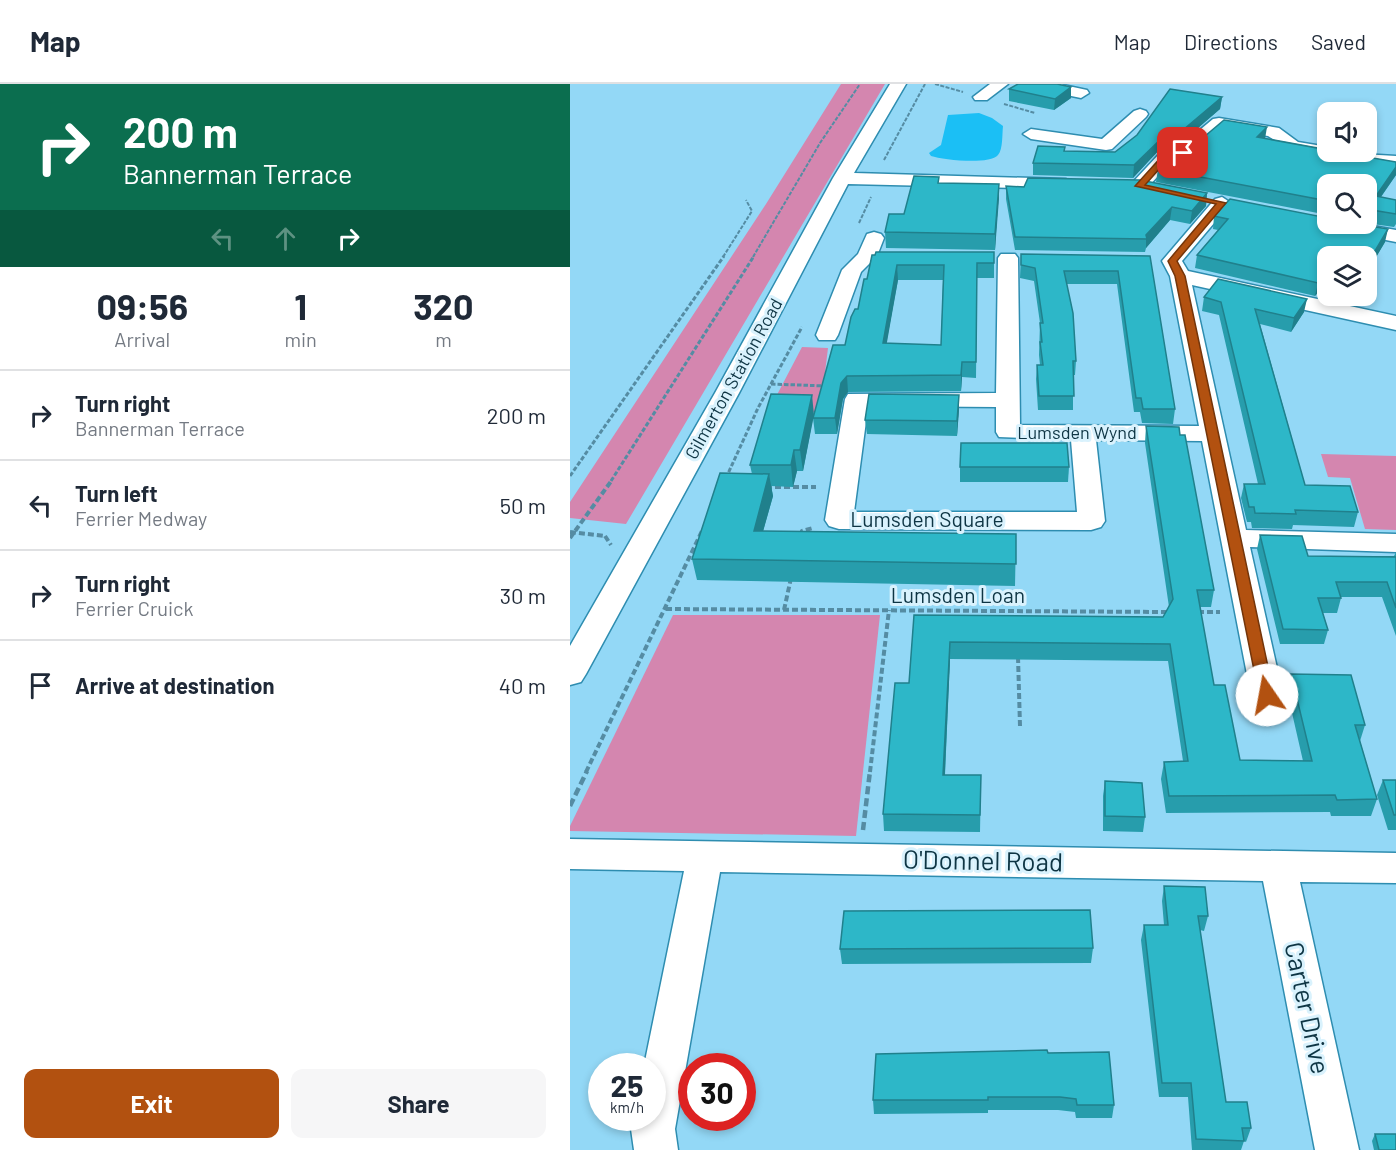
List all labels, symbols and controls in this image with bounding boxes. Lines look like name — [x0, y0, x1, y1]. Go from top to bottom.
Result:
text: Map — [30, 24, 81, 58]
text: Map — [1114, 29, 1151, 54]
text: Directions — [1184, 29, 1278, 54]
text: Saved — [1311, 29, 1366, 54]
map controls — [1317, 102, 1377, 306]
button: sound — [1317, 102, 1377, 162]
text: 200 m — [123, 106, 238, 156]
icon: right — [24, 108, 102, 186]
pin — [1157, 127, 1208, 178]
icon: arrive — [1166, 136, 1199, 169]
text: Bannerman Terrace — [123, 157, 352, 189]
button: search — [1317, 174, 1377, 234]
icon: left — [206, 222, 239, 255]
icon: ahead — [269, 222, 302, 255]
icon: right — [332, 222, 365, 255]
button: layers — [1317, 246, 1377, 306]
text: 09:56 — [96, 284, 188, 327]
text: 1 — [294, 284, 307, 327]
text: 320 — [413, 284, 473, 327]
street label: Gilmerton Station Road — [680, 294, 787, 463]
text: Arrival — [114, 327, 170, 351]
text: min — [284, 327, 317, 351]
text: m — [435, 327, 452, 351]
text: Turn right — [75, 390, 170, 416]
icon: right — [24, 399, 57, 432]
text: 200 m — [487, 402, 546, 428]
text: Bannerman Terrace — [75, 416, 245, 440]
street label: Lumsden Wynd — [1017, 421, 1137, 443]
text: Turn left — [75, 480, 158, 506]
icon: left — [24, 489, 57, 522]
text: 50 m — [500, 492, 546, 518]
text: Ferrier Medway — [75, 506, 207, 530]
street label: Lumsden Square — [850, 506, 1004, 531]
text: Turn right — [75, 570, 170, 596]
icon: right — [24, 579, 57, 612]
text: 30 m — [500, 582, 546, 608]
street label: Lumsden Loan — [891, 582, 1025, 607]
text: Ferrier Cruick — [75, 596, 193, 620]
position arrow — [1235, 663, 1299, 727]
icon: arrive — [24, 669, 57, 702]
text: Arrive at destination — [75, 672, 274, 698]
text: 40 m — [499, 672, 546, 698]
street label: O'Donnel Road — [903, 843, 1063, 876]
street label: Carter Drive — [1279, 939, 1338, 1077]
speed limit sign: 30 — [678, 1053, 756, 1131]
text: 25 — [611, 1067, 643, 1103]
button: Exit — [24, 1069, 279, 1138]
button: Share — [291, 1069, 546, 1138]
text: km/h — [610, 1098, 644, 1116]

